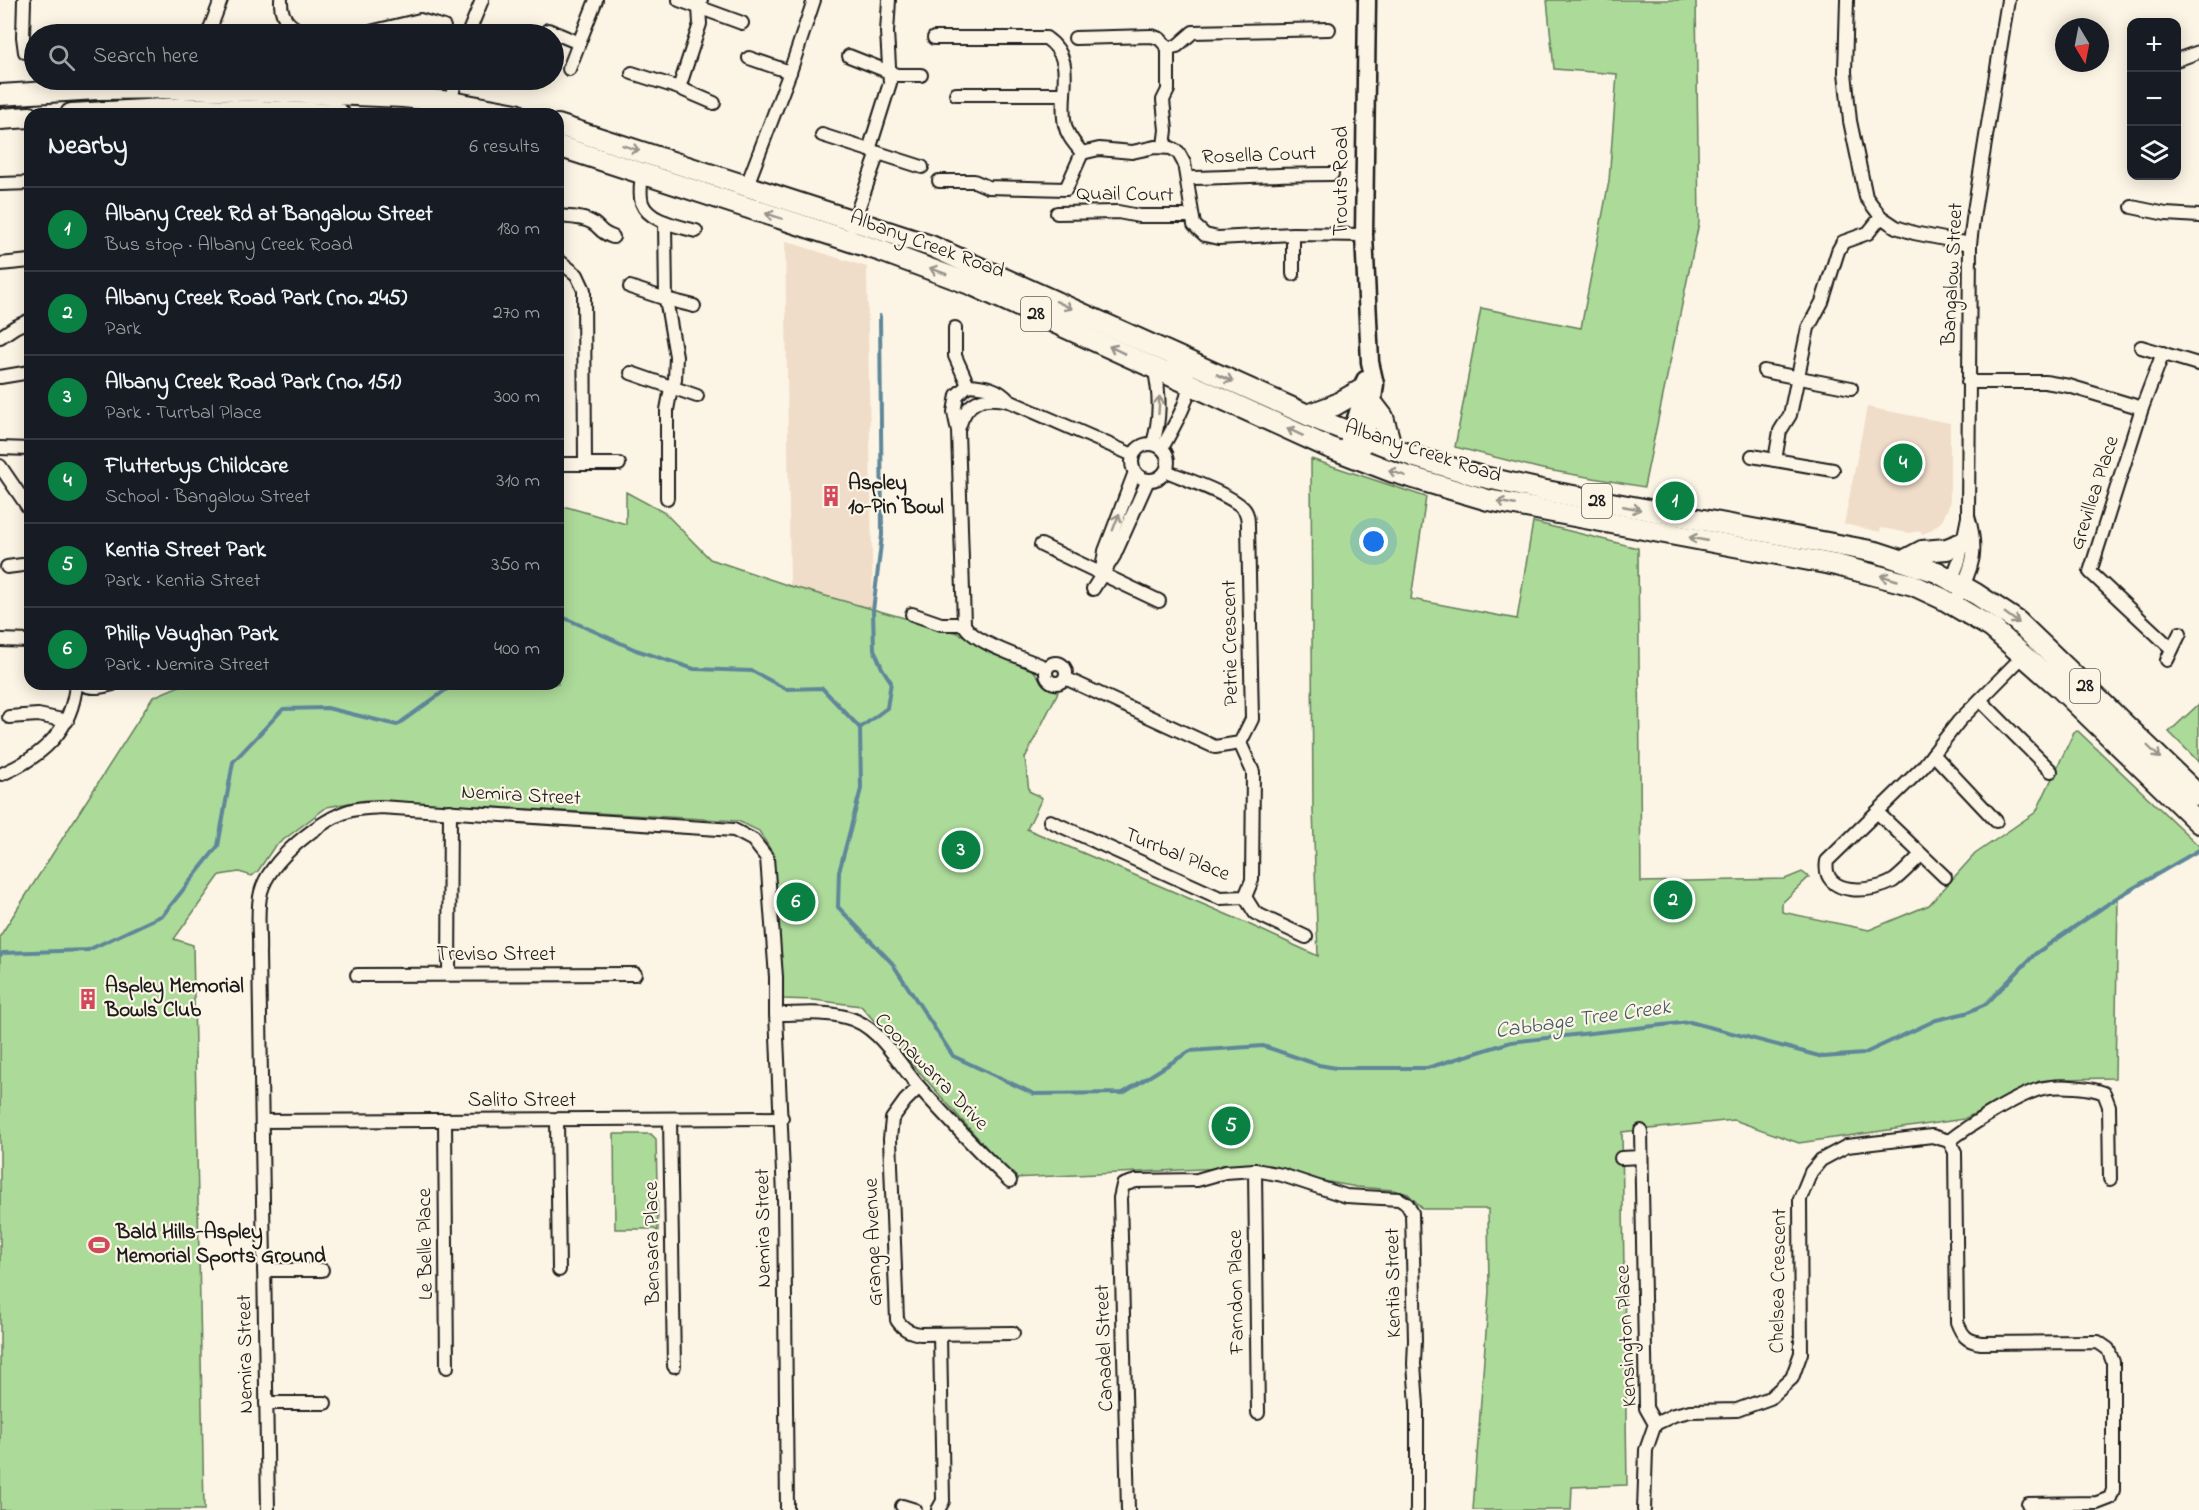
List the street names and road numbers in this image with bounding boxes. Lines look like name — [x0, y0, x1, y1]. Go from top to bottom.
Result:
street label: Trouts Road — [1327, 126, 1357, 236]
street label: Rosella Court — [1201, 139, 1317, 173]
street label: Quail Court — [1076, 179, 1174, 211]
street label: Bangalow Street — [1934, 202, 1974, 347]
street label: Albany Creek Road — [845, 203, 1009, 289]
road number: 28 — [1021, 297, 1051, 331]
street label: Albany Creek Road — [1340, 413, 1505, 493]
street label: Grevillea Place — [2062, 431, 2128, 554]
road number: 28 — [1582, 484, 1612, 518]
street label: Petrie Crescent — [1215, 579, 1247, 707]
road number: 28 — [2070, 669, 2100, 703]
street label: Nemira Street — [460, 778, 582, 814]
street label: Turrbal Place — [1120, 820, 1235, 890]
street label: Treviso Street — [436, 940, 556, 970]
street label: Coonawarra Drive — [867, 1006, 996, 1138]
street label: Salito Street — [468, 1086, 576, 1116]
street label: Nemira Street — [748, 1168, 780, 1288]
street label: Grange Avenue — [857, 1177, 893, 1307]
street label: Bensara Place — [637, 1180, 669, 1306]
street label: Le Belle Place — [410, 1187, 442, 1300]
street label: Chelsea Crescent — [1763, 1208, 1795, 1354]
street label: Kentia Street — [1378, 1228, 1410, 1338]
street label: Farndon Place — [1221, 1229, 1253, 1356]
street label: Kensington Place — [1608, 1263, 1648, 1408]
street label: Canadel Street — [1088, 1284, 1122, 1412]
street label: Nemira Street — [230, 1294, 262, 1414]

